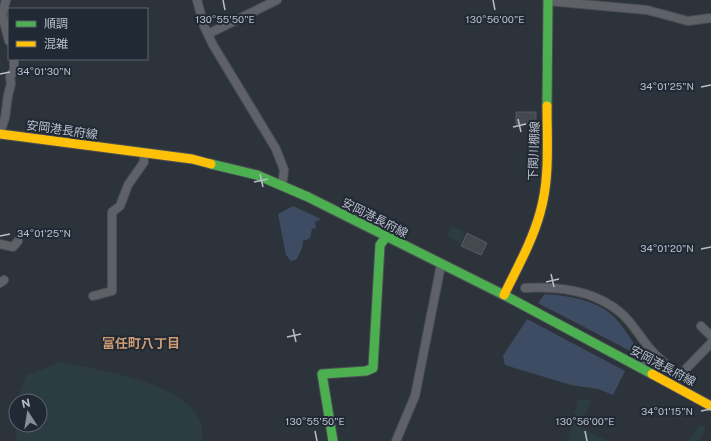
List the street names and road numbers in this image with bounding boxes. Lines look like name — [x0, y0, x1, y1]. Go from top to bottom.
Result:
street label: 安岡港長府線 — [25, 118, 99, 142]
street label: 下関川棚線 — [526, 121, 542, 181]
street label: 安岡港長府線 — [340, 195, 410, 241]
street label: 安岡港長府線 — [628, 343, 698, 389]

